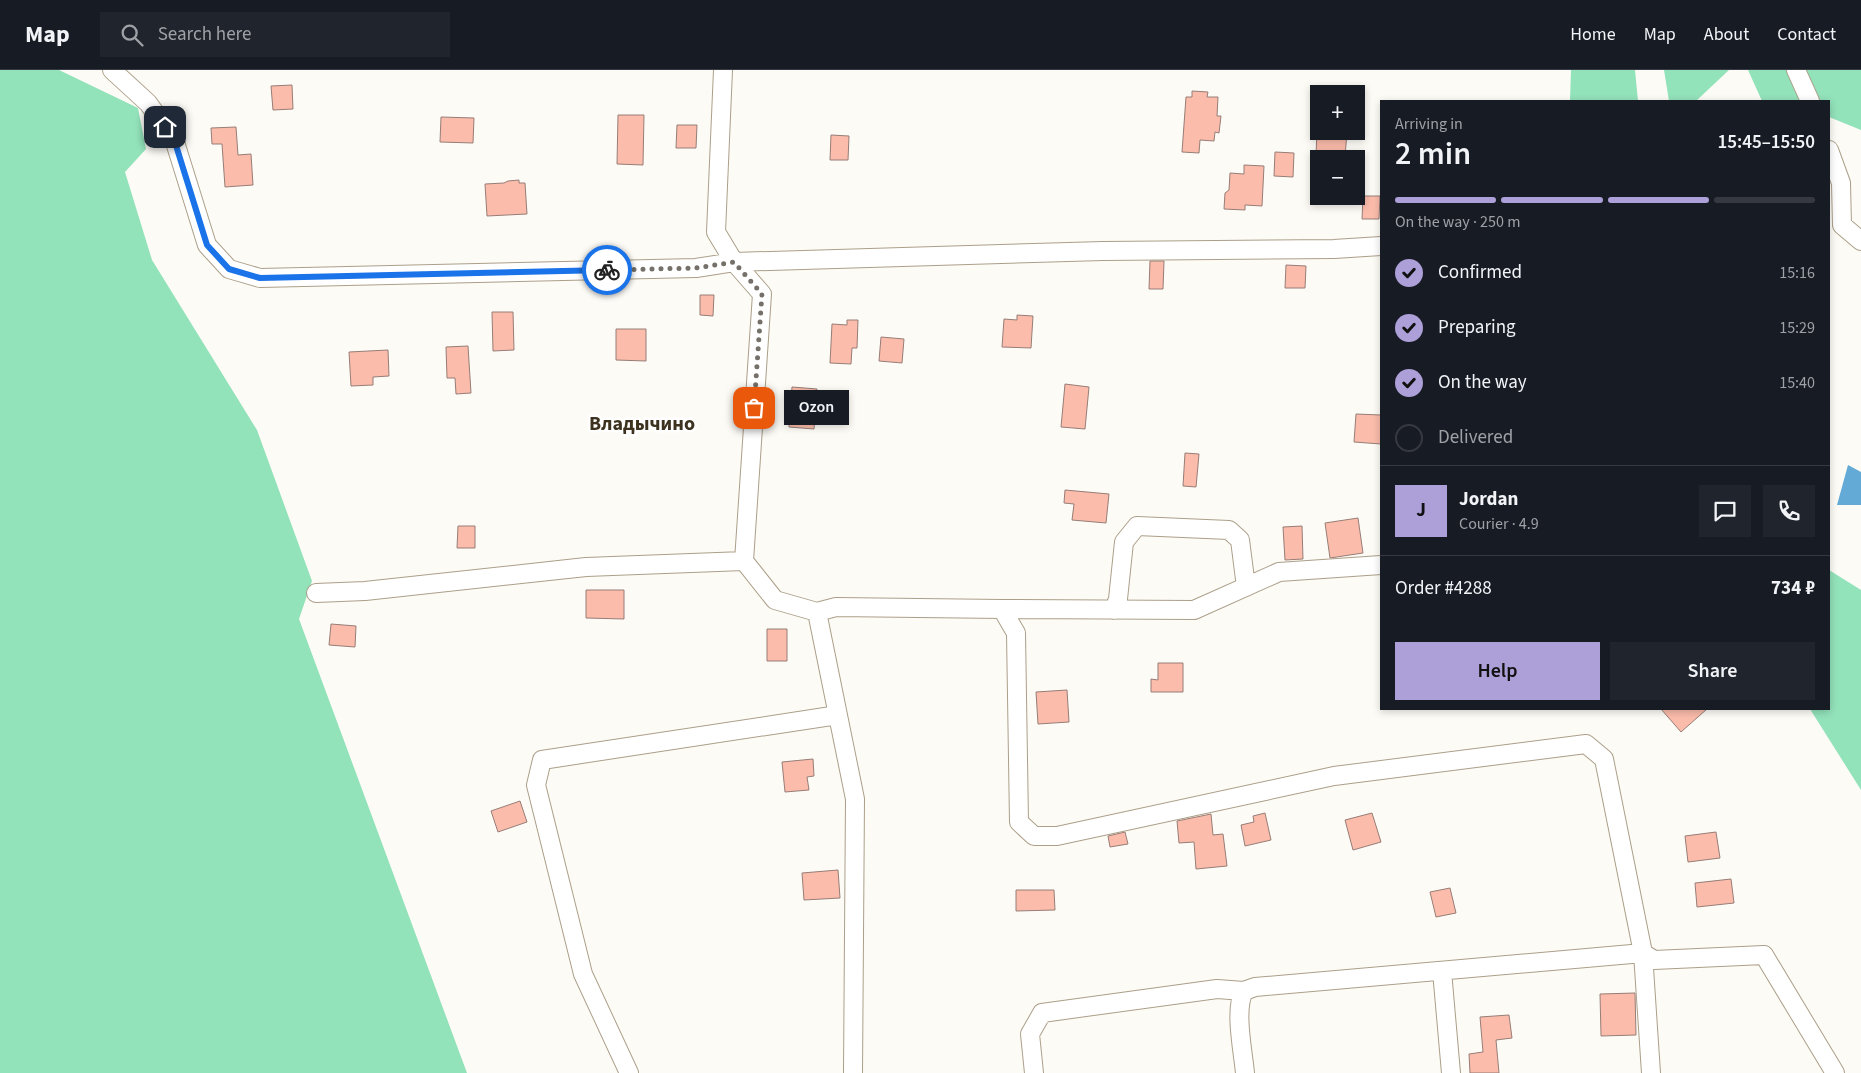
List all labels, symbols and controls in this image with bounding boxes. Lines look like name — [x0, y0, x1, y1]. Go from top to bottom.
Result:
search box — [100, 12, 450, 57]
text: Map — [25, 17, 70, 52]
icon: search — [118, 21, 146, 49]
text: Search here — [158, 21, 251, 48]
text: Home — [1570, 22, 1616, 47]
text: Map — [1644, 22, 1676, 47]
text: About — [1704, 22, 1749, 47]
text: Contact — [1777, 22, 1836, 47]
map controls — [1310, 85, 1365, 205]
button: + — [1310, 85, 1365, 140]
pin — [144, 106, 186, 148]
icon: home — [151, 113, 179, 141]
text: Arriving in — [1395, 113, 1463, 135]
text: 15:45–15:50 — [1717, 129, 1815, 156]
text: 2 min — [1395, 131, 1471, 177]
button: − — [1310, 150, 1365, 205]
text: On the way · 250 m — [1395, 211, 1520, 233]
courier — [582, 245, 632, 295]
icon: bike — [593, 256, 621, 284]
icon: check — [1395, 259, 1423, 287]
text: Confirmed — [1438, 259, 1522, 286]
text: 15:16 — [1779, 262, 1815, 284]
icon: check — [1395, 314, 1423, 342]
text: Preparing — [1438, 314, 1516, 341]
text: 15:29 — [1779, 317, 1815, 339]
icon: check — [1395, 369, 1423, 397]
text: On the way — [1438, 369, 1527, 396]
text: 15:40 — [1779, 372, 1815, 394]
pin — [733, 387, 775, 429]
callout: Ozon — [784, 390, 849, 426]
icon: bag — [740, 394, 768, 422]
text: Ozon — [799, 396, 834, 418]
district label: Владычино — [589, 410, 695, 438]
text: Delivered — [1438, 424, 1513, 451]
button: chat — [1699, 485, 1751, 537]
button: phone — [1763, 485, 1815, 537]
text: Jordan — [1459, 486, 1518, 513]
text: J — [1416, 497, 1426, 524]
text: Courier · 4.9 — [1459, 513, 1539, 535]
text: Order #4288 — [1395, 575, 1492, 602]
text: 734 ₽ — [1771, 575, 1815, 602]
button: Help — [1395, 642, 1600, 700]
button: Share — [1610, 642, 1815, 700]

